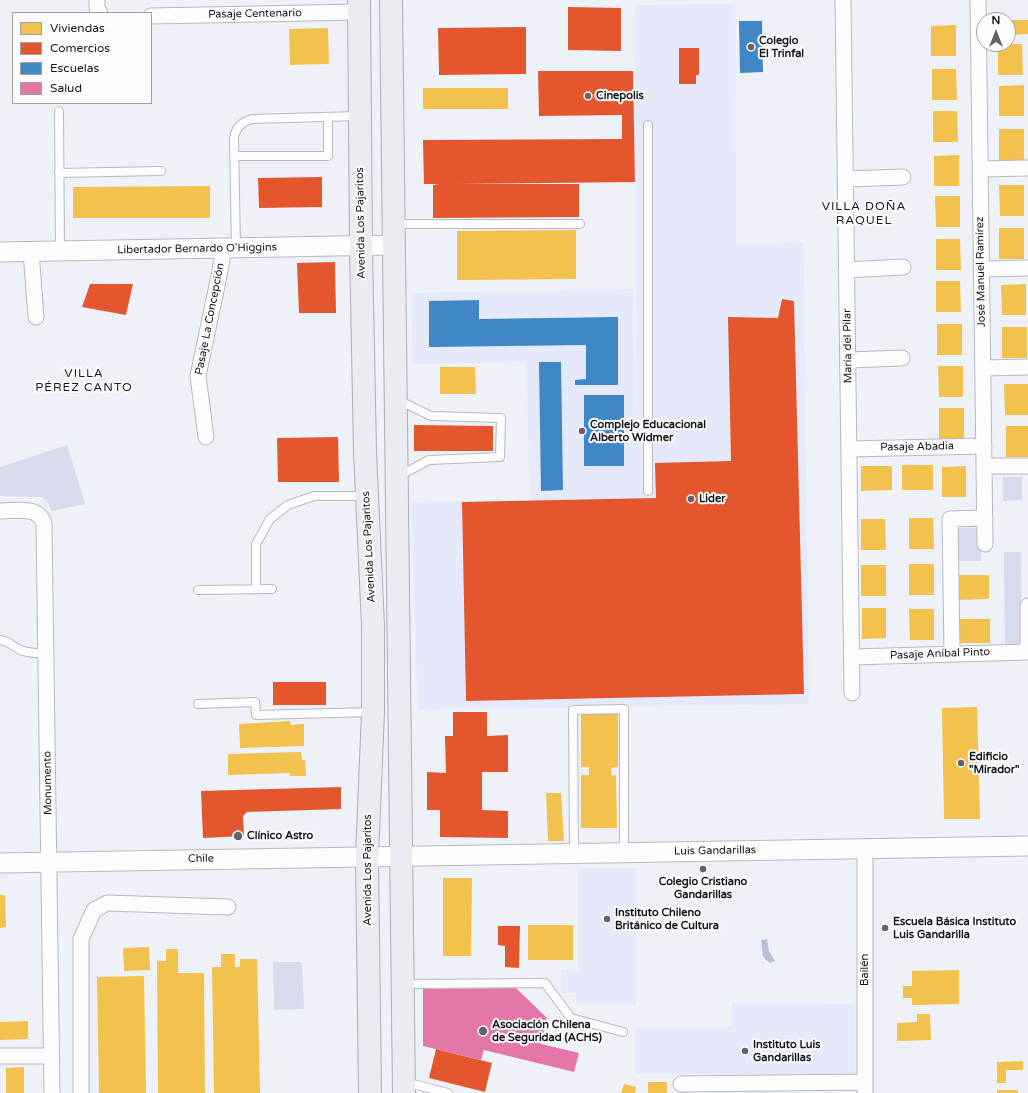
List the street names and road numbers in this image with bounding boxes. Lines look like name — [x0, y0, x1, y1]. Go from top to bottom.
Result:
street label: Pasaje Centenario — [208, 7, 302, 21]
street label: Avenida Los Pajaritos — [353, 167, 369, 279]
street label: José Manuel Ramírez — [973, 217, 989, 327]
street label: Libertador Bernardo O'Higgins — [117, 241, 277, 257]
street label: Pasaje La Concepción — [193, 262, 227, 376]
street label: María del Pilar — [841, 309, 855, 383]
street label: Pasaje Abadia — [880, 440, 954, 454]
street label: Avenida Los Pajaritos — [359, 491, 379, 603]
street label: Pasaje Aníbal Pinto — [890, 646, 990, 662]
street label: Monumento — [41, 751, 55, 815]
street label: Avenida Los Pajaritos — [361, 814, 375, 926]
street label: Luis Gandarillas — [674, 844, 756, 858]
street label: Chile — [188, 852, 214, 866]
street label: Bailén — [858, 954, 872, 986]

